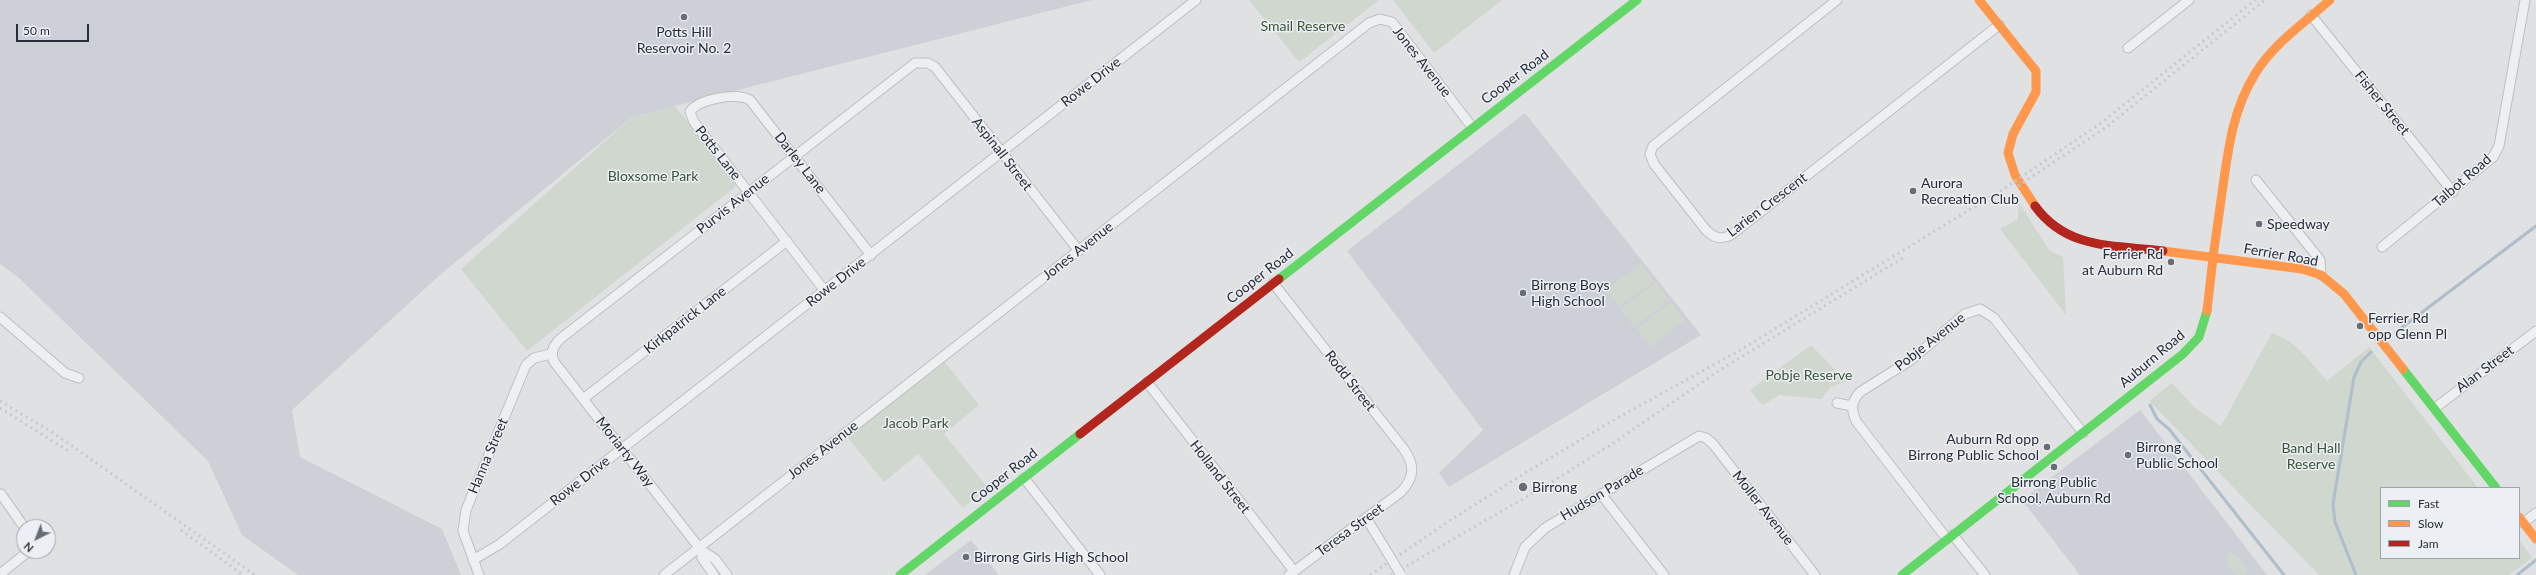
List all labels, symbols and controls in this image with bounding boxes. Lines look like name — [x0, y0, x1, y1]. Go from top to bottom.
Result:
marker: Potts Hill Reservoir No. 2 — [679, 12, 689, 22]
scale bar — [18, 16, 91, 42]
park label: Smail Reserve — [1261, 18, 1345, 34]
text: 50 m — [23, 23, 50, 38]
street label: Jones Avenue — [1389, 23, 1455, 101]
place label: Potts Hill Reservoir No. 2 — [637, 24, 731, 56]
street label: Cooper Road — [1478, 46, 1552, 108]
street label: Rowe Drive — [1058, 53, 1124, 111]
street label: Fisher Street — [2351, 67, 2413, 139]
street label: Aspinall Street — [968, 114, 1036, 194]
street label: Potts Lane — [692, 122, 744, 184]
street label: Darley Lane — [771, 129, 829, 197]
street label: Talbot Road — [2429, 151, 2495, 211]
park label: Bloxsome Park — [608, 168, 698, 184]
street label: Purvis Avenue — [693, 170, 773, 238]
street label: Larien Crescent — [1724, 170, 1810, 240]
place label: Aurora Recreation Club — [1921, 175, 2019, 208]
marker: Aurora Recreation Club — [1908, 186, 1918, 196]
place label: Speedway — [2267, 216, 2330, 232]
street label: Jones Avenue — [1039, 218, 1117, 284]
marker: Speedway — [2254, 219, 2264, 229]
street label: Ferrier Road — [2242, 240, 2320, 270]
street label: Cooper Road — [1223, 245, 1297, 307]
place label: Ferrier Rd at Auburn Rd — [2082, 246, 2163, 278]
street label: Rowe Drive — [803, 253, 869, 311]
marker: Ferrier Rd at Auburn Rd — [2166, 257, 2176, 267]
place label: Birrong Boys High School — [1531, 277, 1610, 310]
street label: Kirkpatrick Lane — [641, 283, 729, 357]
marker: Birrong Boys High School — [1518, 288, 1528, 298]
street label: Pobje Avenue — [1892, 309, 1968, 375]
place label: Ferrier Rd opp Glenn Pl — [2368, 310, 2447, 342]
marker: Ferrier Rd opp Glenn Pl — [2355, 321, 2365, 331]
street label: Auburn Road — [2116, 327, 2188, 391]
street label: Alan Street — [2453, 342, 2517, 396]
street label: Rodd Street — [1321, 347, 1379, 415]
park label: Pobje Reserve — [1766, 367, 1852, 383]
street label: Moriarty Way — [592, 413, 658, 491]
park label: Jacob Park — [883, 415, 949, 431]
street label: Hanna Street — [465, 416, 511, 496]
street label: Jones Avenue — [784, 417, 862, 483]
place label: Auburn Rd opp Birrong Public School — [1908, 431, 2039, 464]
street label: Holland Street — [1186, 437, 1254, 517]
place label: Birrong Public School — [2136, 439, 2218, 472]
park label: Band Hall Reserve — [2281, 440, 2341, 472]
marker: Auburn Rd opp Birrong Public School — [2042, 442, 2052, 452]
street label: Cooper Road — [967, 445, 1041, 507]
marker: Birrong Public School — [2123, 450, 2133, 460]
street label: Rowe Drive — [547, 452, 613, 510]
street label: Hudson Parade — [1557, 462, 1647, 524]
marker: Birrong Public School, Auburn Rd — [2049, 462, 2059, 472]
street label: Moller Avenue — [1729, 467, 1797, 549]
place label: Birrong Public School, Auburn Rd — [1997, 474, 2111, 506]
place label: Birrong — [1532, 479, 1577, 495]
marker: Birrong — [1517, 481, 1529, 493]
legend — [2380, 487, 2520, 559]
text: Fast — [2418, 496, 2439, 511]
street label: Teresa Street — [1313, 500, 1387, 560]
text: Slow — [2418, 516, 2443, 531]
north arrow — [16, 519, 56, 559]
text: Jam — [2418, 536, 2439, 551]
text: N — [21, 540, 36, 555]
place label: Birrong Girls High School — [974, 549, 1128, 565]
marker: Birrong Girls High School — [961, 552, 971, 562]

